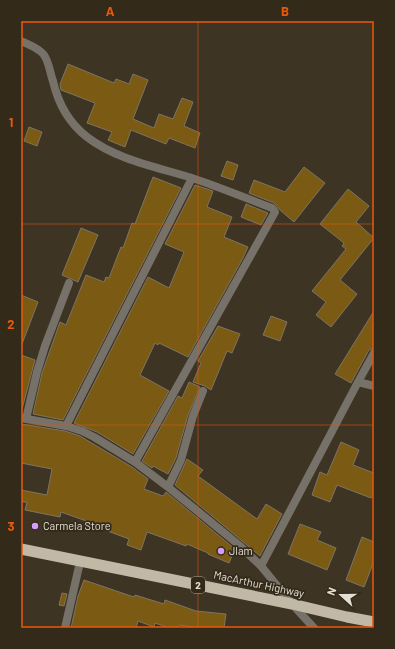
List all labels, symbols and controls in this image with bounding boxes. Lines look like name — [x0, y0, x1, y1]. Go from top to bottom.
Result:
text: A — [106, 3, 115, 19]
text: B — [281, 3, 289, 19]
text: 1 — [9, 114, 13, 130]
text: 2 — [7, 316, 15, 332]
text: 3 — [7, 518, 15, 534]
place label: Carmela Store — [43, 519, 111, 532]
marker: Carmela Store — [30, 521, 40, 531]
place label: Jlam — [229, 544, 253, 557]
marker: Jlam — [216, 546, 226, 556]
street label: MacArthur Highway — [213, 568, 306, 599]
north arrow — [321, 575, 361, 615]
road number: 2 — [191, 577, 205, 593]
text: N — [324, 585, 339, 597]

